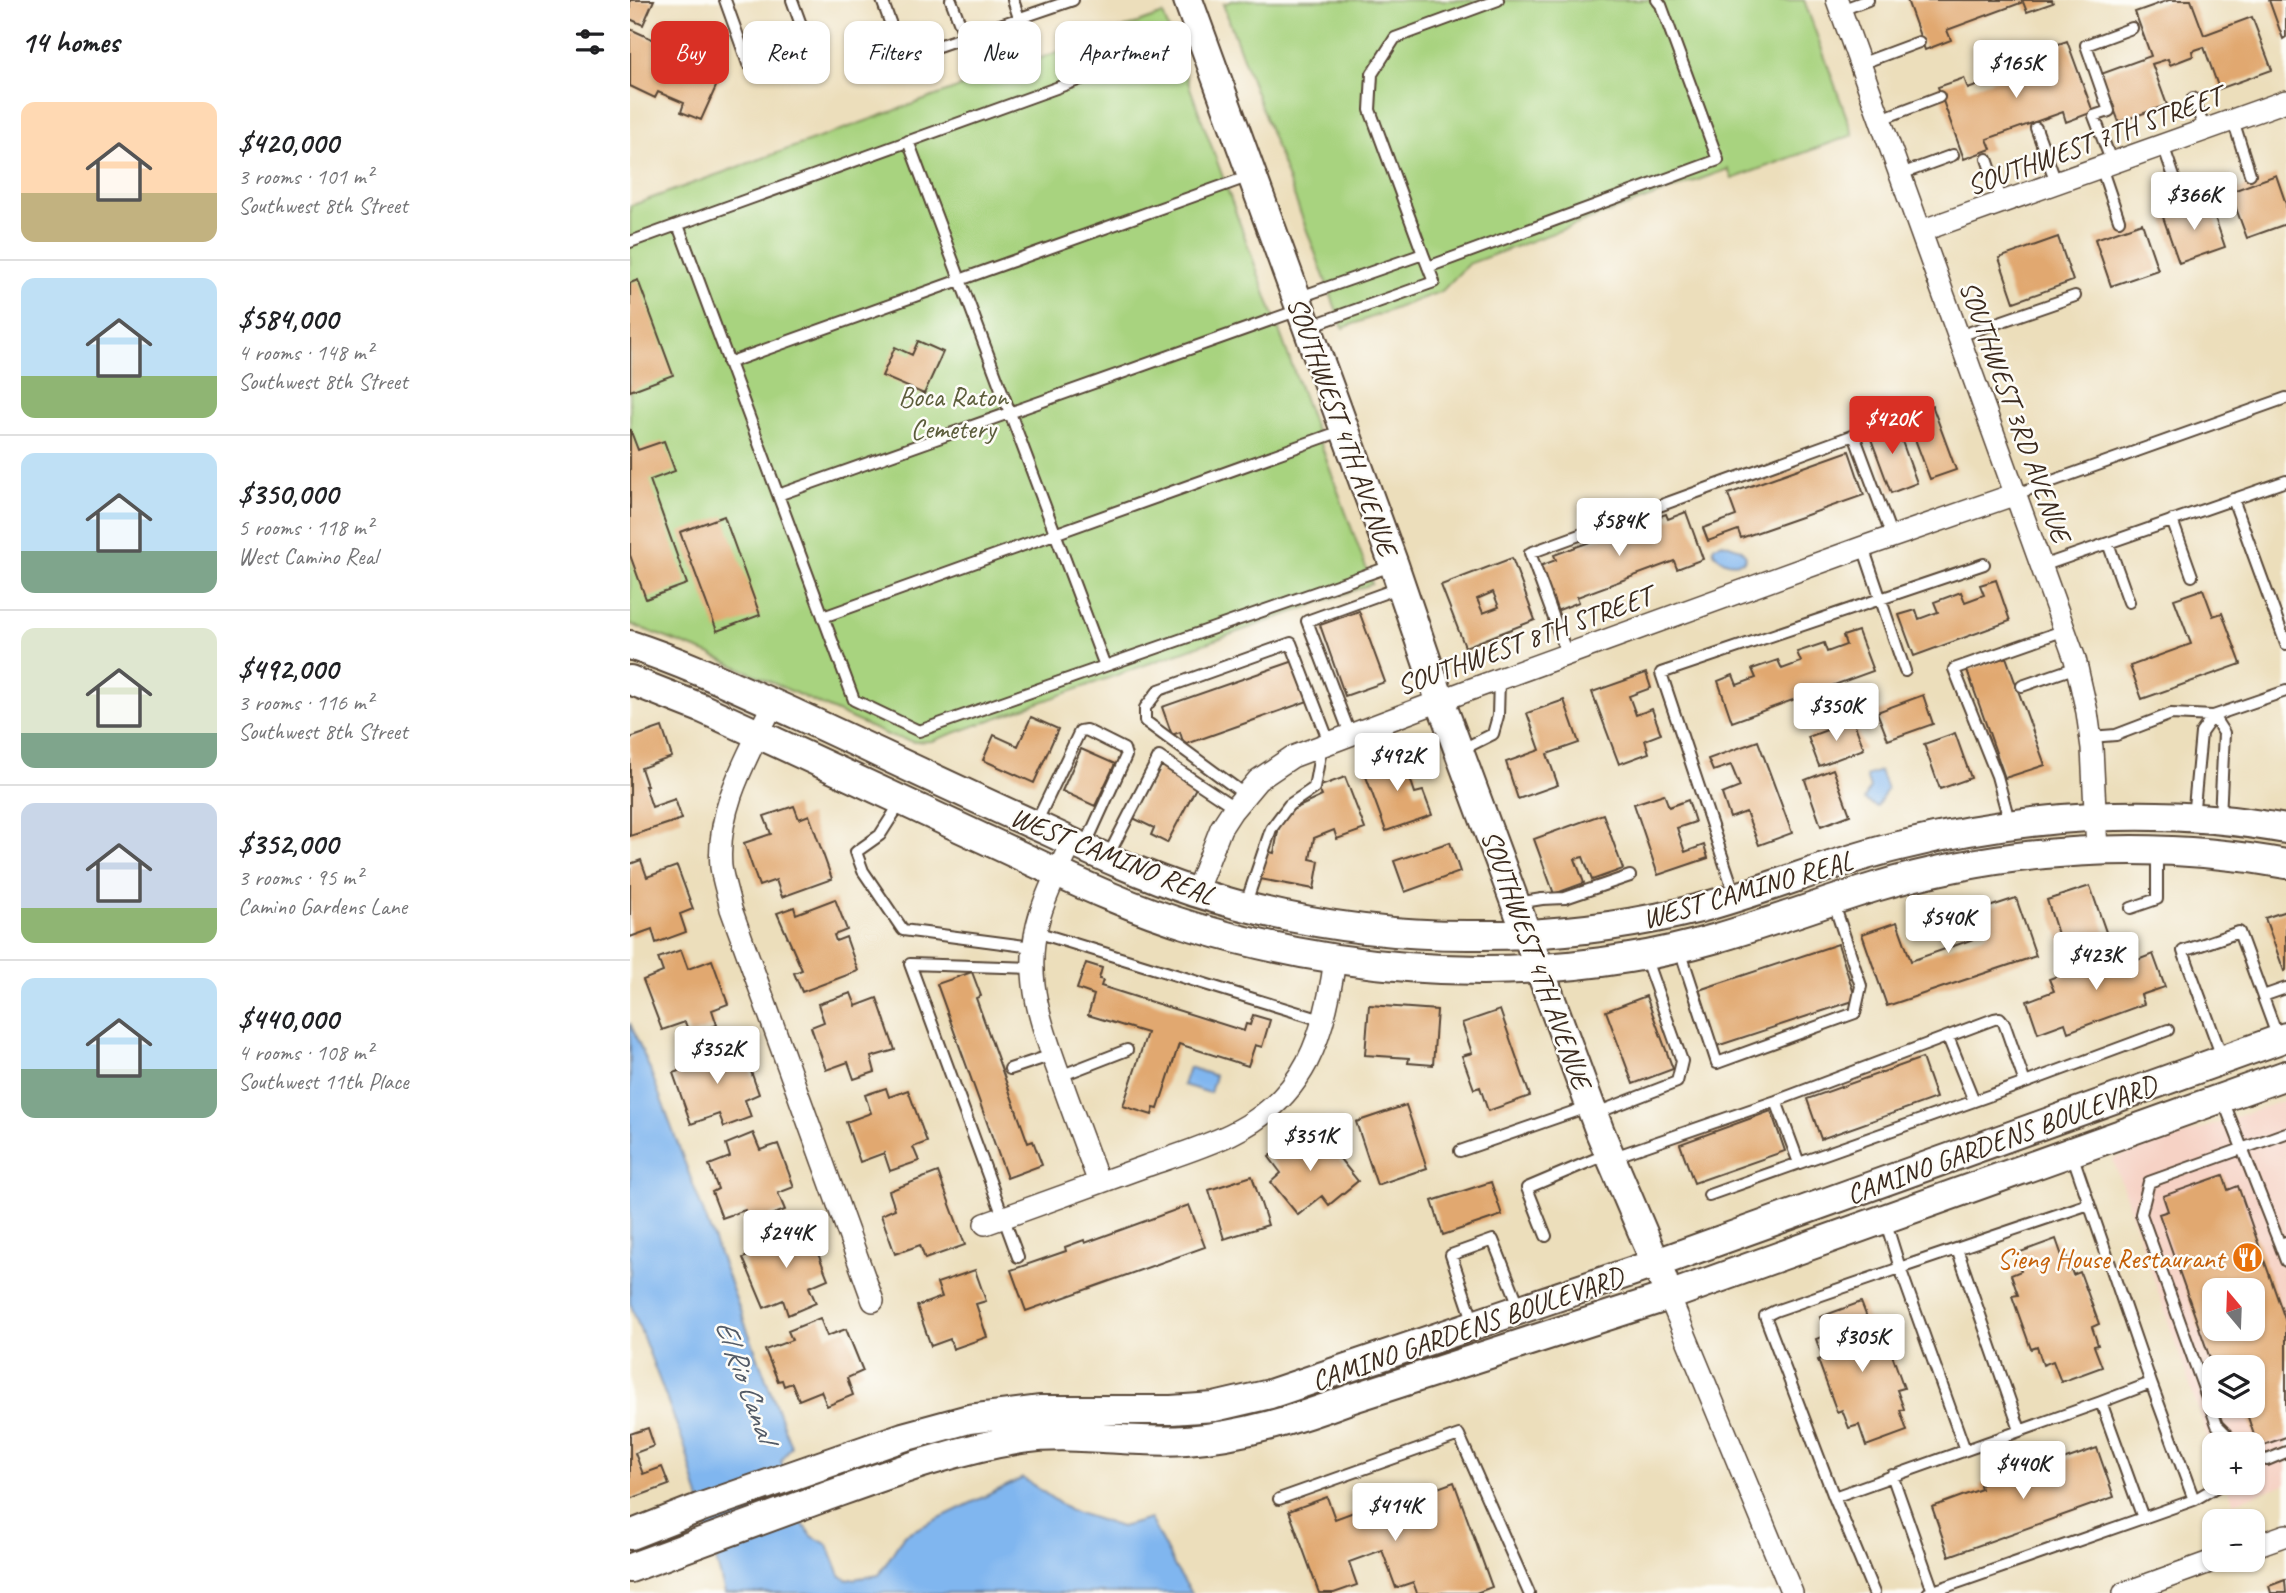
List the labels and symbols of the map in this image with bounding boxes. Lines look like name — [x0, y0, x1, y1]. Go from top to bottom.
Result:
pin: $165K — [1967, 41, 2065, 100]
street label: SOUTHWEST 7TH STREET — [1962, 76, 2233, 203]
pin: $366K — [2145, 173, 2243, 232]
street label: SOUTHWEST 3RD AVENUE — [1952, 276, 2080, 549]
street label: SOUTHWEST 4TH AVENUE — [1280, 292, 1407, 563]
park label: Boca Raton Cemetery — [898, 379, 1009, 446]
pin: $420K — [1843, 396, 1941, 456]
pin: $584K — [1570, 498, 1668, 558]
street label: SOUTHWEST 8TH STREET — [1392, 576, 1663, 703]
pin: $350K — [1787, 684, 1885, 743]
pin: $492K — [1348, 734, 1446, 793]
street label: WEST CAMINO REAL — [1006, 799, 1220, 912]
street label: SOUTHWEST 4TH AVENUE — [1474, 825, 1601, 1096]
street label: WEST CAMINO REAL — [1638, 843, 1856, 936]
pin: $540K — [1899, 895, 1997, 955]
pin: $423K — [2047, 932, 2145, 992]
pin: $352K — [668, 1026, 766, 1086]
street label: CAMINO GARDENS BOULEVARD — [1842, 1066, 2163, 1212]
pin: $351K — [1261, 1114, 1359, 1173]
pin: $244K — [737, 1210, 835, 1270]
place label: Sieng House Restaurant — [1997, 1241, 2227, 1276]
restaurant icon: Sieng House Restaurant — [2230, 1241, 2264, 1275]
street label: CAMINO GARDENS BOULEVARD — [1307, 1258, 1630, 1398]
north arrow — [2202, 1278, 2264, 1340]
water label: El Rio Canal — [707, 1314, 789, 1455]
pin: $305K — [1813, 1314, 1911, 1374]
pin: $440K — [1974, 1442, 2072, 1501]
pin: $414K — [1346, 1484, 1444, 1543]

